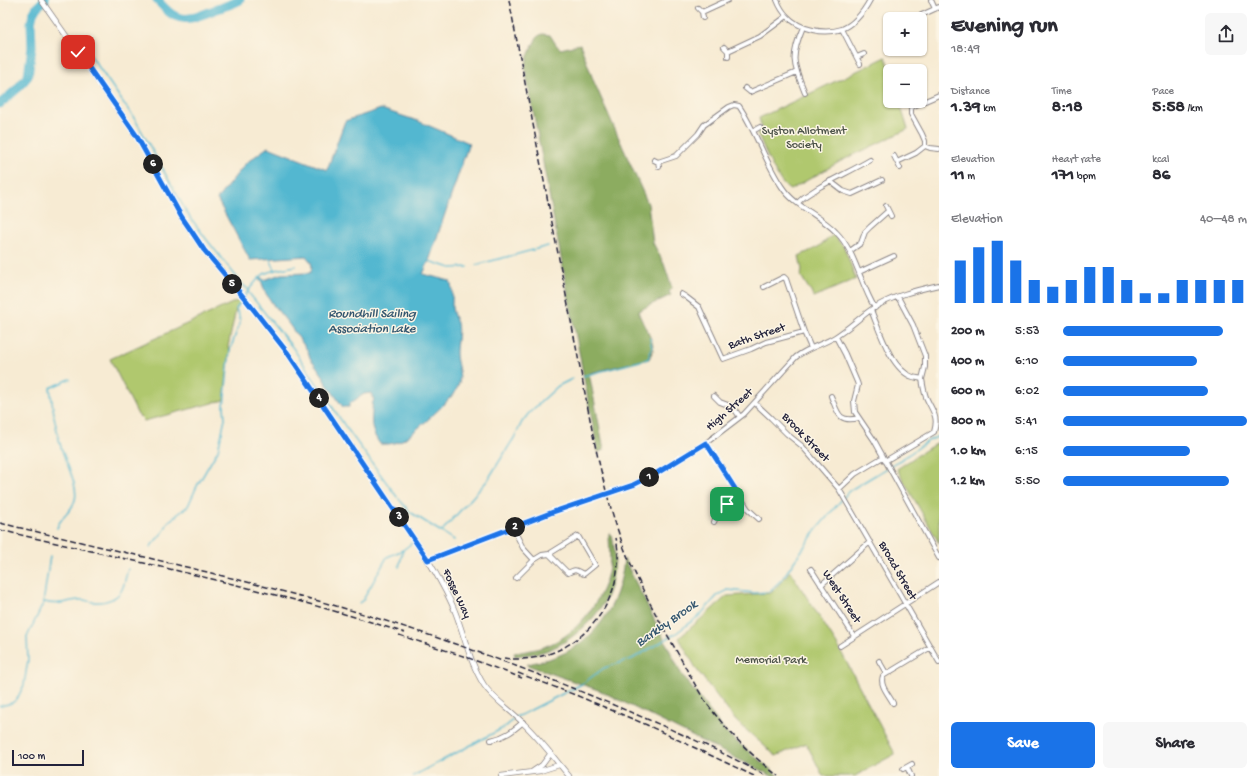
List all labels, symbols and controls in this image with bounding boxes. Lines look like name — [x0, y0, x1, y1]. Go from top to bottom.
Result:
map controls — [883, 12, 927, 108]
button: + — [883, 12, 927, 56]
button: share — [1205, 13, 1247, 55]
text: Evening run — [951, 14, 1058, 40]
pin — [61, 35, 95, 69]
icon: check — [67, 41, 89, 63]
text: 18:49 — [951, 42, 980, 57]
button: − — [883, 64, 927, 108]
text: Distance — [951, 86, 990, 98]
text: Time — [1052, 86, 1072, 98]
text: Pace — [1152, 86, 1174, 98]
text: 1.39 — [951, 98, 981, 118]
text: 8:18 — [1052, 98, 1083, 118]
text: 5:58 — [1152, 98, 1185, 118]
text: km — [981, 103, 996, 115]
text: /km — [1185, 103, 1203, 115]
park label: Syston Allotment Society — [762, 125, 847, 153]
pin: 6 — [143, 154, 163, 174]
text: Elevation — [951, 154, 995, 166]
text: Heart rate — [1052, 154, 1101, 166]
text: kcal — [1152, 154, 1170, 166]
text: 6 — [150, 158, 156, 170]
text: 11 — [951, 166, 965, 186]
text: 171 — [1052, 166, 1074, 186]
text: 86 — [1152, 166, 1170, 186]
text: m — [965, 171, 975, 183]
text: bpm — [1074, 171, 1096, 183]
text: Elevation — [951, 212, 1003, 227]
text: 40–48 m — [1200, 212, 1247, 227]
pin: 5 — [222, 274, 242, 294]
text: 5 — [229, 278, 235, 290]
water label: Roundhill Sailing Association Lake — [328, 307, 417, 337]
street label: Bath Street — [726, 320, 788, 354]
text: 200 m — [951, 324, 984, 339]
text: 5:53 — [1015, 324, 1040, 339]
text: 400 m — [951, 354, 984, 369]
text: 6:10 — [1015, 354, 1038, 369]
text: 600 m — [951, 384, 985, 399]
text: 6:02 — [1015, 384, 1039, 399]
street label: High Street — [704, 385, 757, 434]
pin: 4 — [309, 388, 329, 408]
text: 4 — [316, 392, 322, 404]
street label: Brook Street — [777, 410, 833, 466]
text: 800 m — [951, 414, 985, 429]
text: 5:41 — [1015, 414, 1037, 429]
text: 1.0 km — [951, 444, 986, 459]
text: 6:15 — [1015, 444, 1038, 459]
pin: 1 — [639, 467, 659, 487]
text: 1 — [647, 471, 651, 483]
text: 1.2 km — [951, 474, 985, 489]
text: 5:50 — [1015, 474, 1040, 489]
pin — [710, 487, 744, 521]
icon: arrive — [716, 493, 738, 515]
pin: 3 — [389, 507, 409, 527]
text: 3 — [396, 511, 402, 523]
pin: 2 — [505, 517, 525, 537]
text: 2 — [512, 521, 518, 533]
street label: Broad Street — [874, 538, 920, 604]
street label: Fosse Way — [438, 566, 474, 621]
street label: West Street — [819, 568, 864, 627]
water label: Barkby Brook — [634, 597, 701, 651]
park label: Memorial Park — [735, 654, 808, 668]
button: Save — [951, 722, 1095, 768]
button: Share — [1103, 722, 1247, 768]
scale bar — [12, 748, 84, 767]
text: 100 m — [18, 751, 45, 763]

